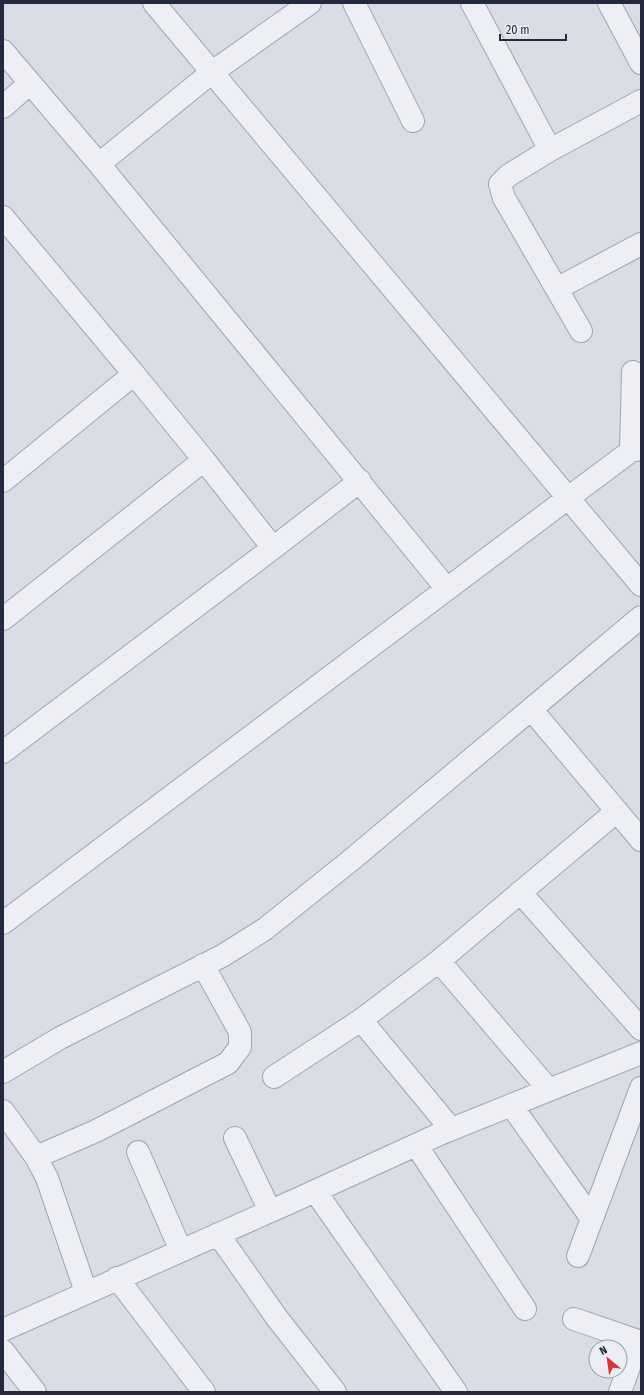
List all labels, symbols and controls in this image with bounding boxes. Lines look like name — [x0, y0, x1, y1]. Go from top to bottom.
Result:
scale bar — [500, 16, 566, 42]
text: 20 m — [506, 23, 530, 37]
north arrow — [588, 1339, 628, 1379]
text: N — [597, 1343, 609, 1358]

